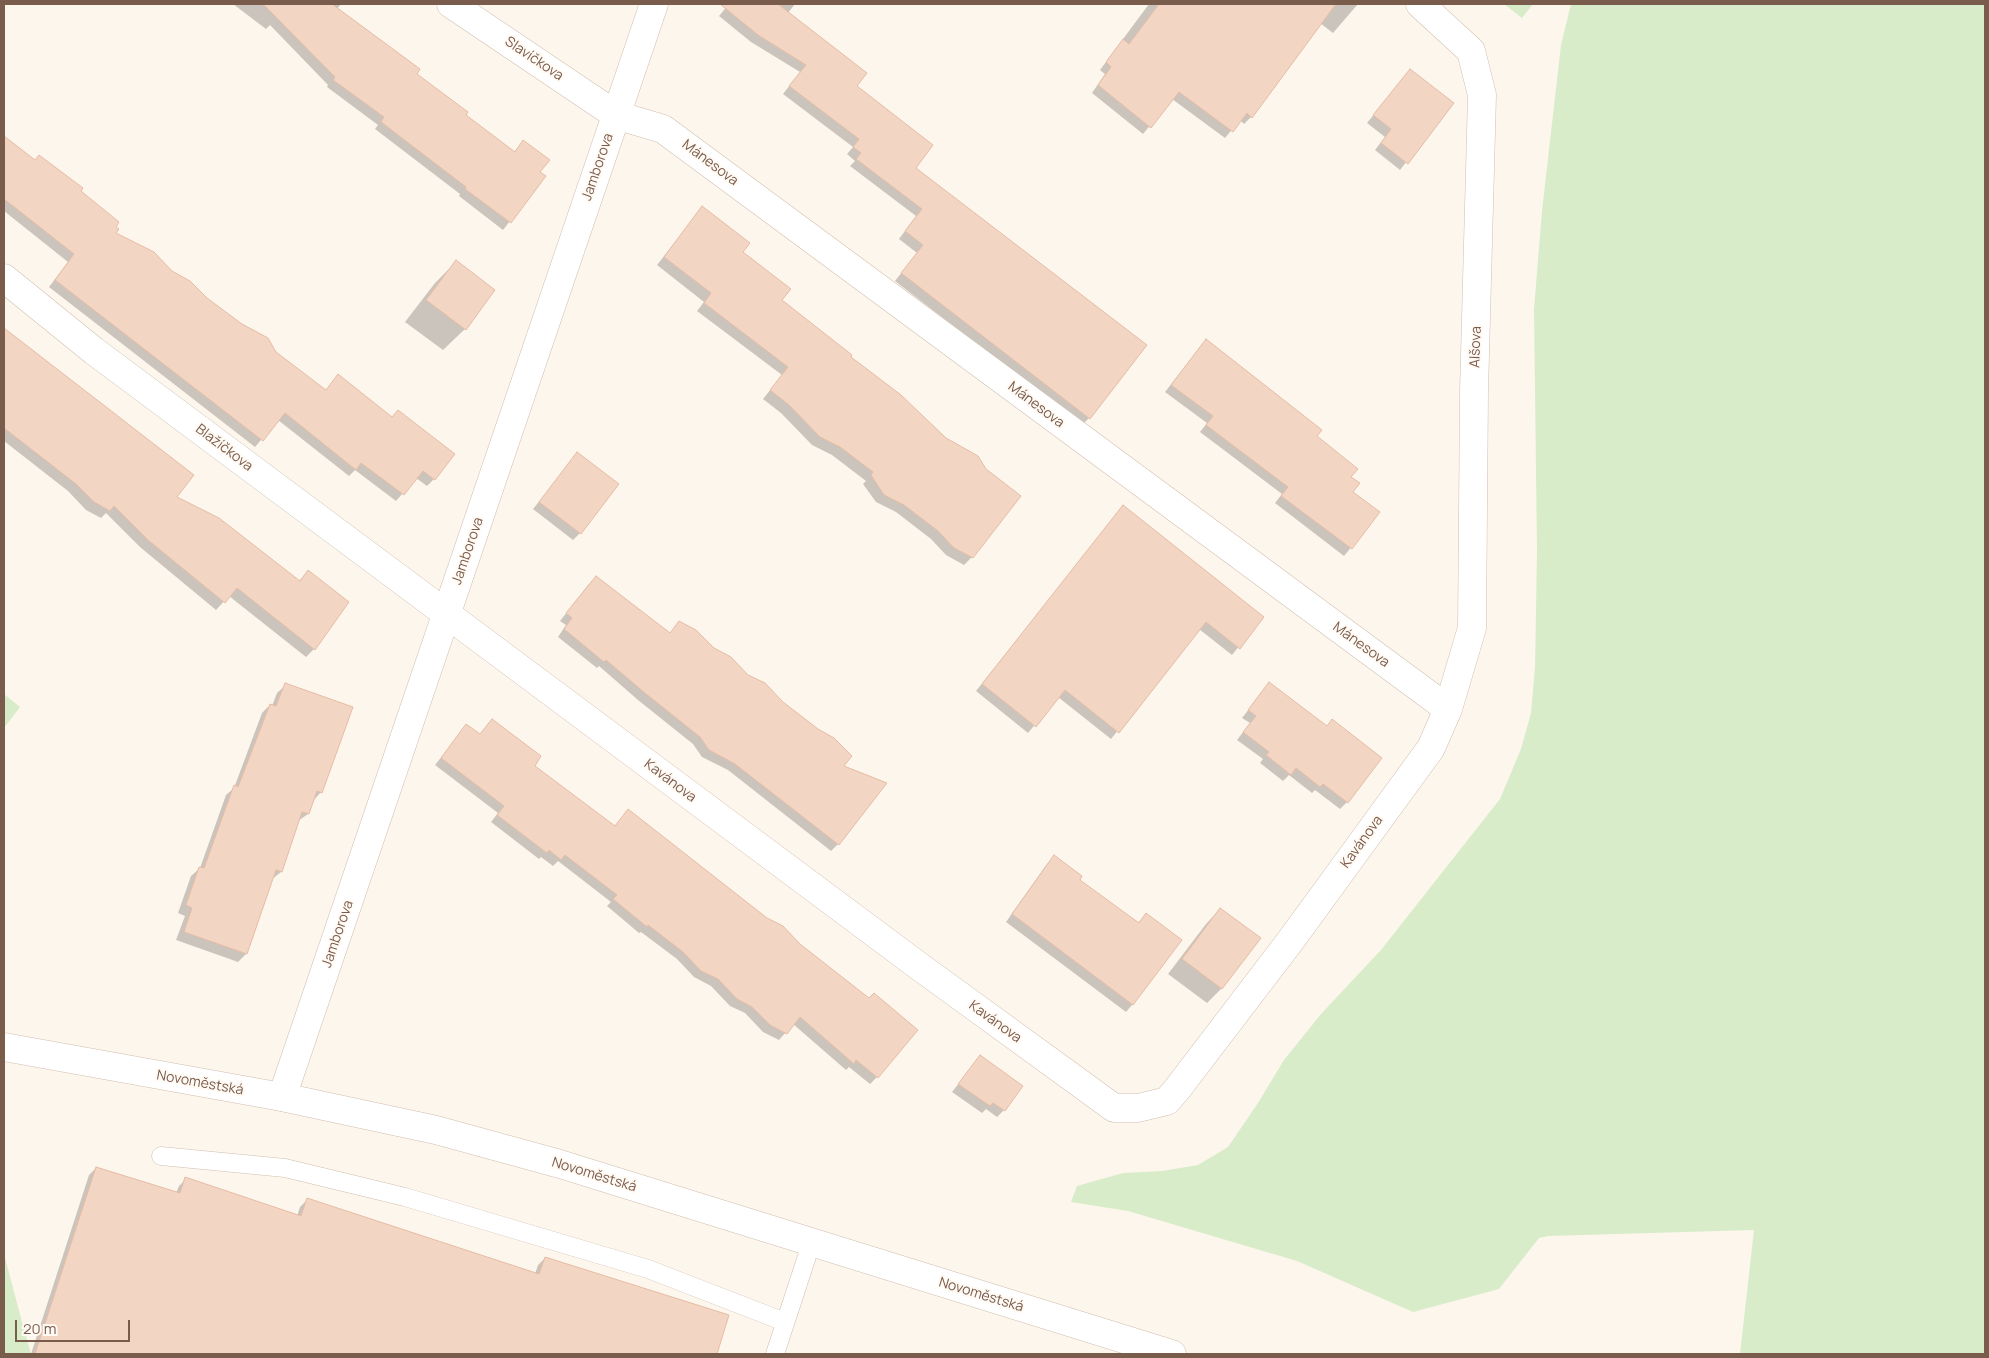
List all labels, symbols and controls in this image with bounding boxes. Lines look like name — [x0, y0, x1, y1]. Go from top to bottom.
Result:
street label: Slavíčkova — [502, 33, 566, 85]
street label: Jamborova — [579, 131, 617, 203]
street label: Mánesova — [679, 136, 741, 190]
street label: Alšova — [1467, 326, 1485, 368]
street label: Mánesova — [1005, 378, 1067, 432]
street label: Blažíčkova — [192, 421, 256, 475]
street label: Jamborova — [449, 515, 487, 587]
street label: Mánesova — [1329, 619, 1393, 671]
street label: Kavánova — [641, 756, 699, 806]
street label: Kavánova — [1337, 812, 1387, 872]
street label: Jamborova — [319, 898, 357, 970]
street label: Kavánova — [965, 997, 1025, 1047]
street label: Novoměstská — [155, 1067, 245, 1099]
street label: Novoměstská — [550, 1154, 638, 1196]
street label: Novoměstská — [937, 1274, 1025, 1316]
scale bar — [18, 1310, 132, 1342]
text: 20 m — [23, 1318, 56, 1339]

